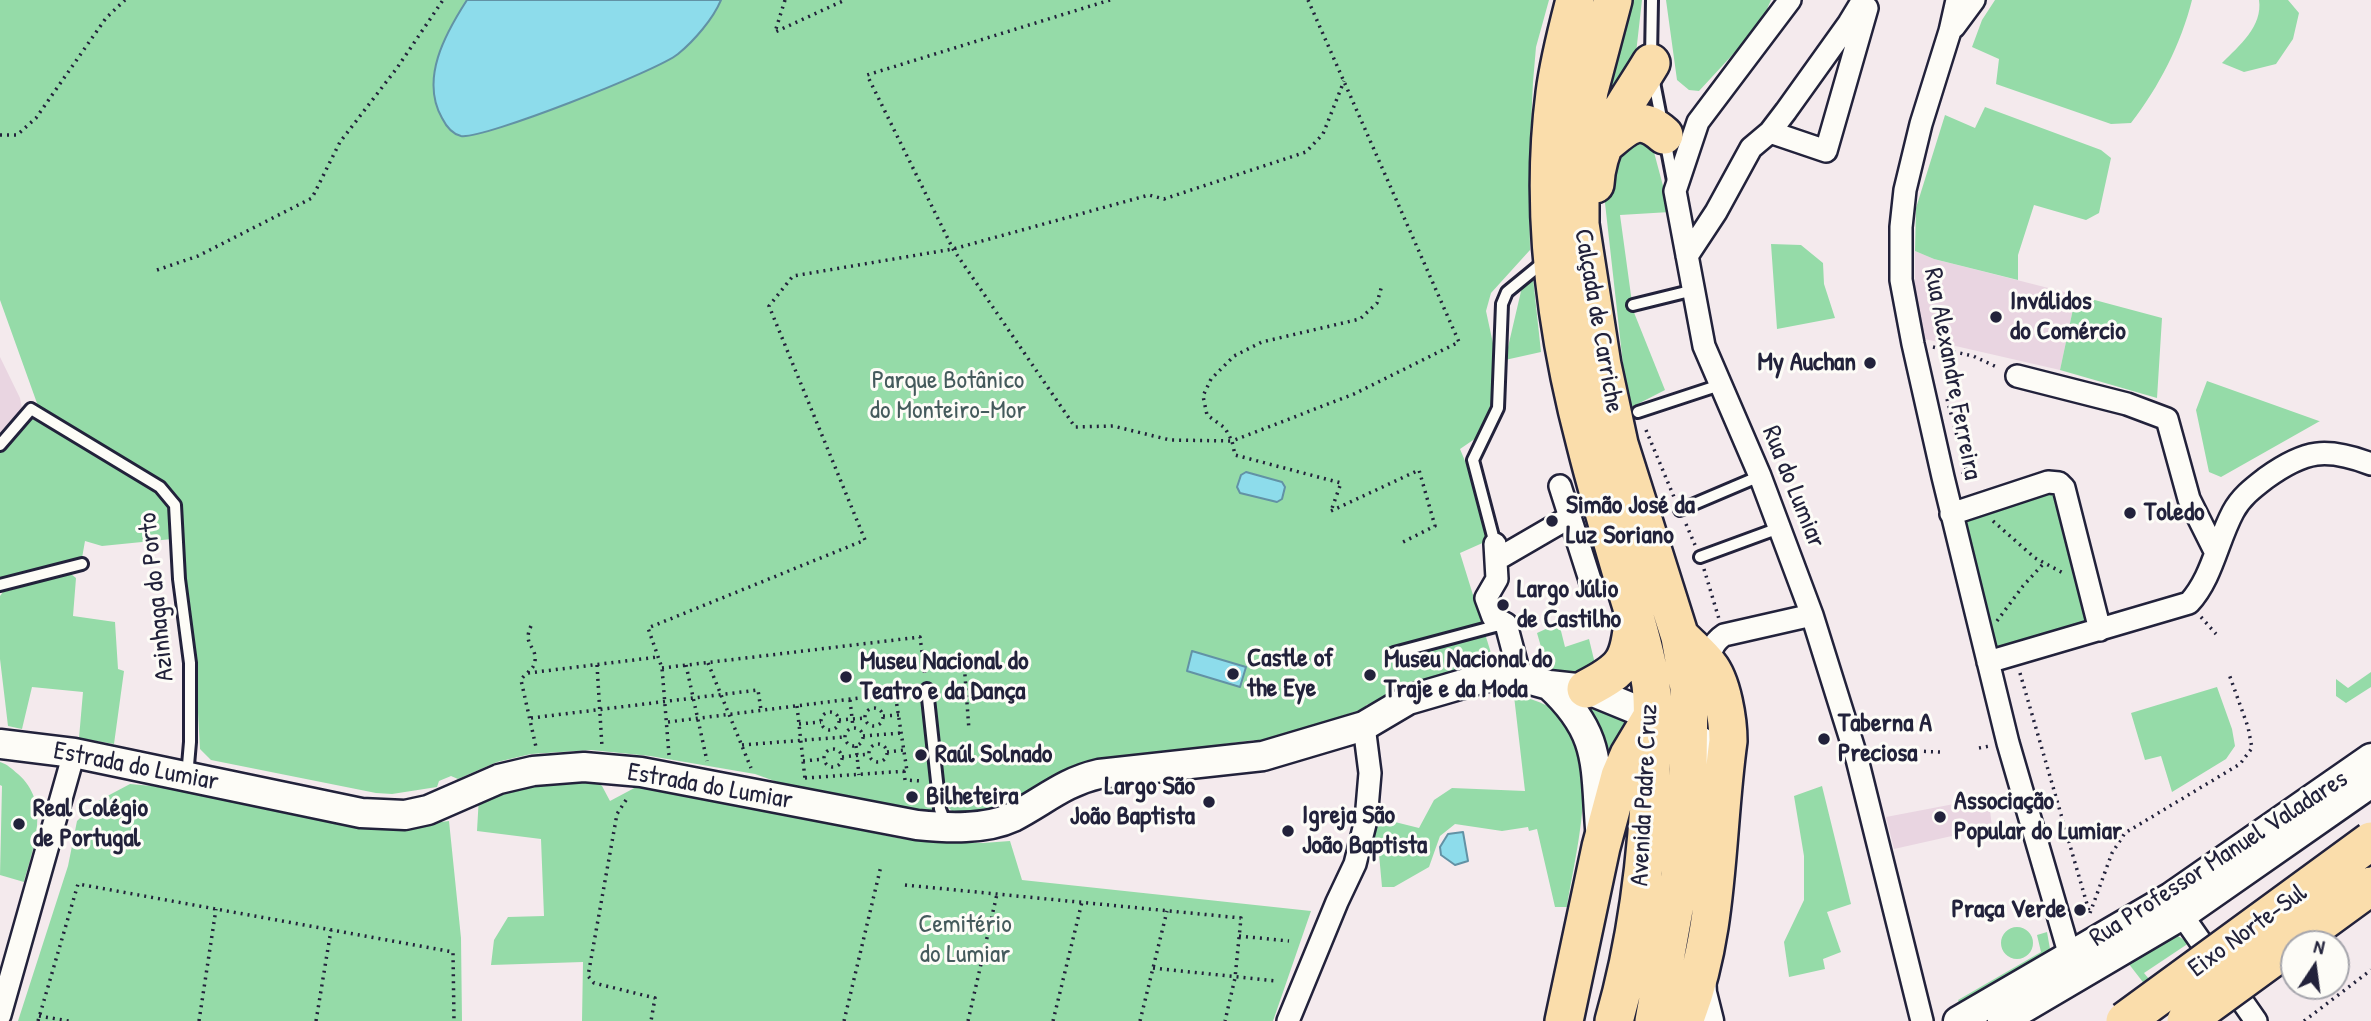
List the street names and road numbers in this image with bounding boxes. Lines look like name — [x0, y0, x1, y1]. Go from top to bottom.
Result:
street label: Calçada de Carriche — [1566, 227, 1630, 415]
street label: Rua Alexandre Ferreira — [1916, 266, 1988, 482]
street label: Rua do Lumiar — [1754, 421, 1832, 553]
street label: Azinhaga do Porto — [133, 511, 181, 683]
street label: Avenida Padre Cruz — [1625, 703, 1665, 887]
street label: Estrada do Lumiar — [51, 736, 221, 798]
street label: Estrada do Lumiar — [625, 757, 795, 817]
street label: Rua Professor Manuel Valadares — [2084, 764, 2354, 954]
street label: Eixo Norte-Sul — [2183, 878, 2313, 984]

